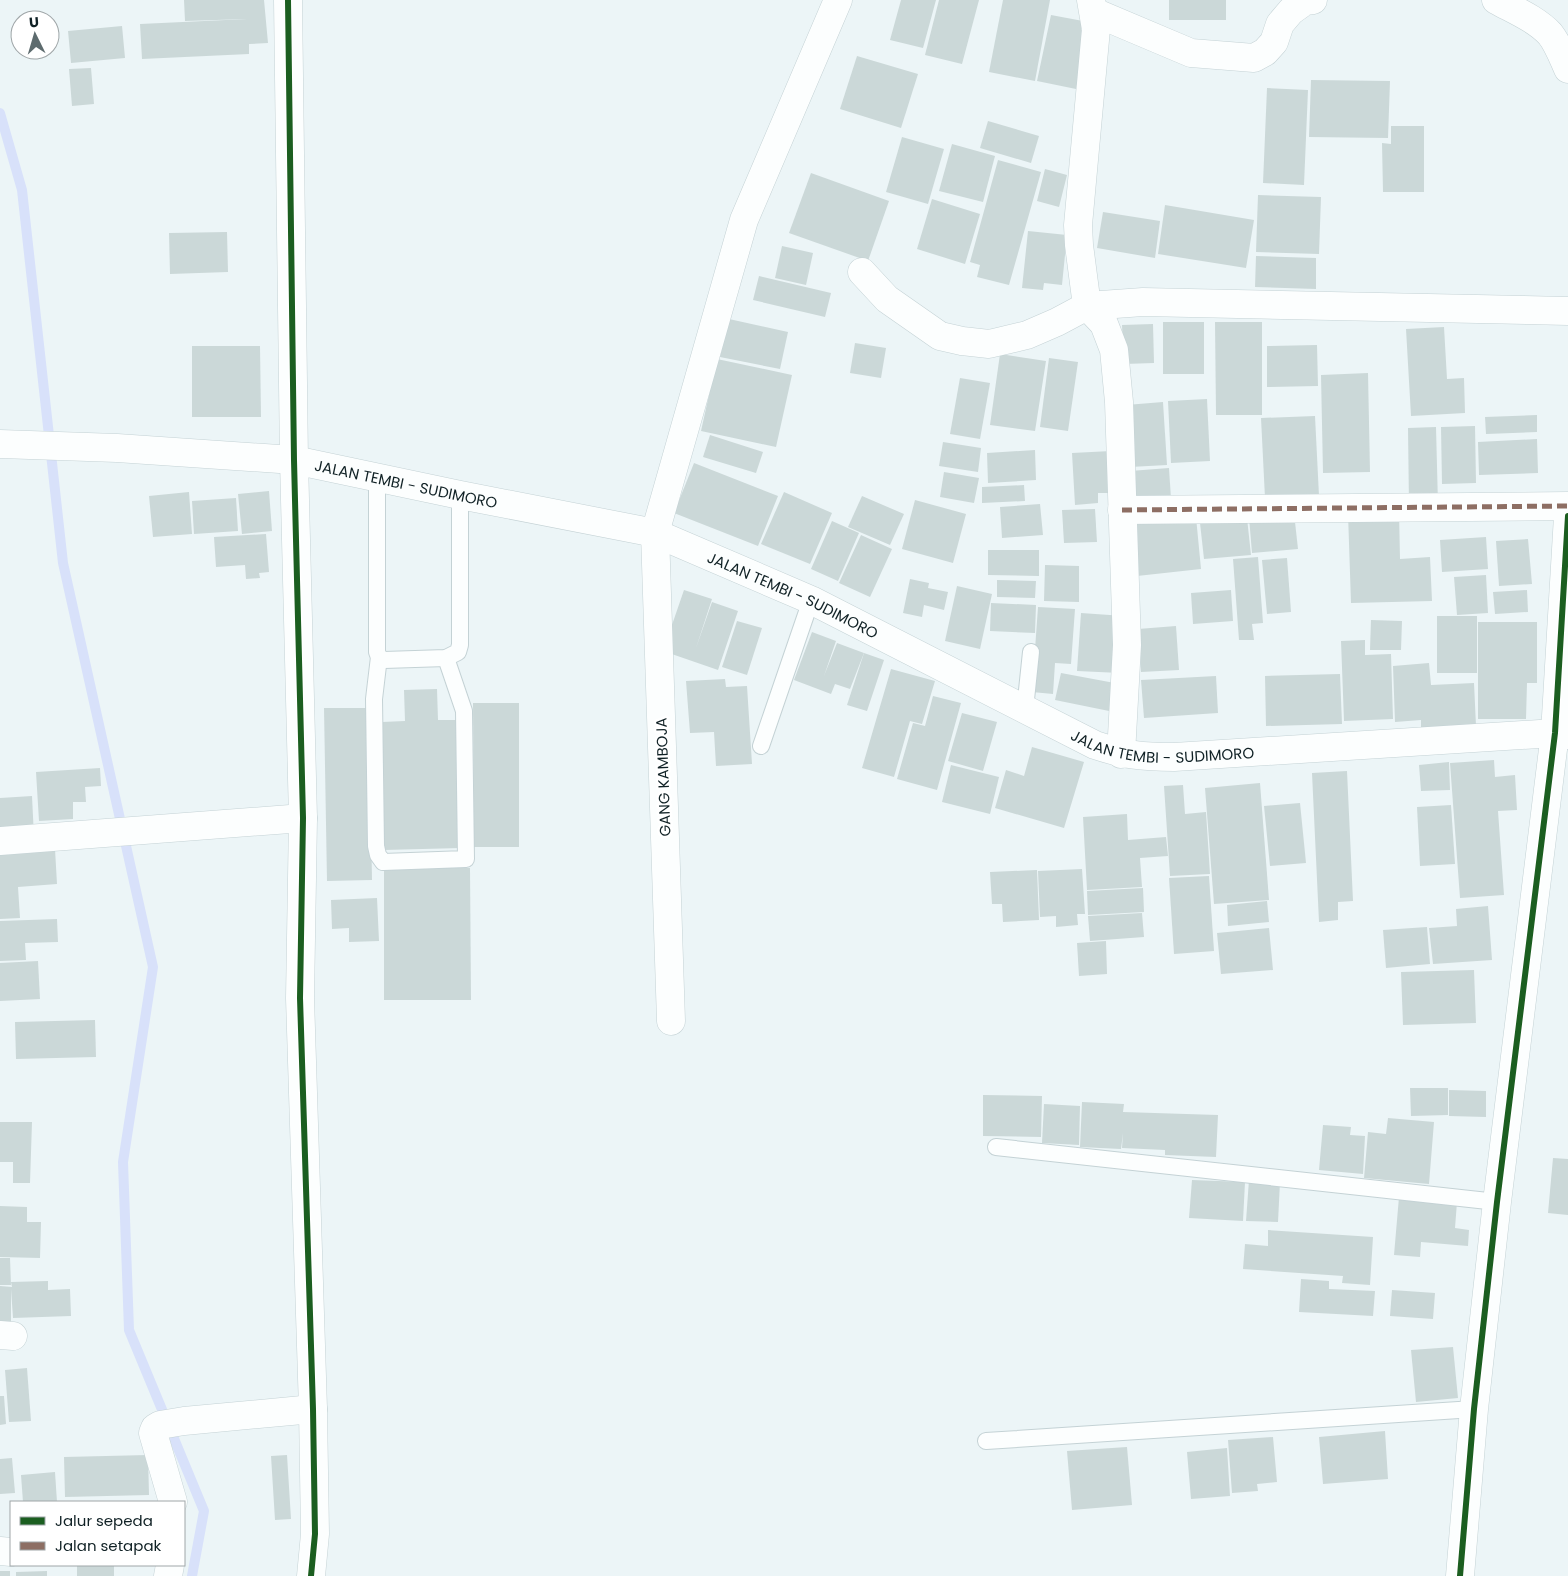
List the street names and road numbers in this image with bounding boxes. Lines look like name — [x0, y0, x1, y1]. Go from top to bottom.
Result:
street label: JALAN TEMBI - SUDIMORO — [313, 454, 499, 513]
street label: JALAN TEMBI - SUDIMORO — [704, 546, 882, 643]
street label: GANG KAMBOJA — [650, 717, 676, 837]
street label: JALAN TEMBI - SUDIMORO — [1068, 724, 1255, 768]

